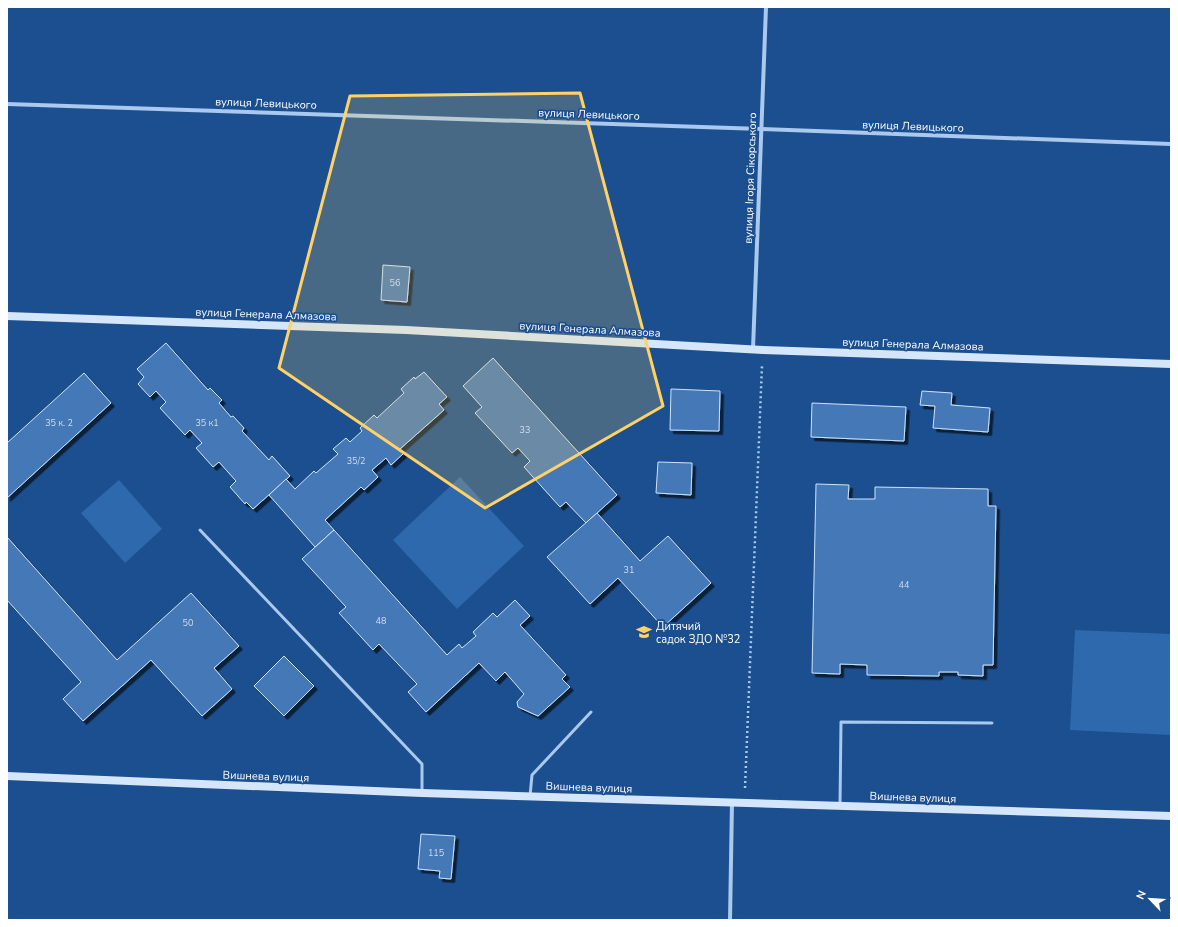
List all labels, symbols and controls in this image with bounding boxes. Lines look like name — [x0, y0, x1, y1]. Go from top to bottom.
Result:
street label: вулиця Левицького — [215, 94, 317, 113]
street label: вулиця Левицького — [538, 105, 640, 124]
street label: вулиця Ігоря Сікорського — [741, 112, 760, 244]
street label: вулиця Левицького — [862, 117, 964, 136]
house number: 56 — [390, 277, 400, 289]
street label: вулиця Генерала Алмазова — [195, 305, 337, 324]
street label: вулиця Генерала Алмазова — [519, 318, 661, 341]
street label: вулиця Генерала Алмазова — [842, 335, 984, 354]
house number: 35 к. 2 — [45, 417, 73, 429]
house number: 35 к1 — [195, 417, 219, 429]
house number: 33 — [520, 424, 530, 436]
house number: 35/2 — [347, 455, 365, 467]
house number: 31 — [624, 564, 634, 576]
house number: 44 — [899, 579, 910, 591]
house number: 48 — [376, 615, 386, 627]
house number: 50 — [183, 617, 193, 629]
place label: Дитячий садок ЗДО №32 — [656, 619, 740, 647]
school or university icon: Дитячий садок ЗДО №32 — [635, 623, 653, 641]
street label: Вишнева вулиця — [222, 767, 310, 786]
street label: Вишнева вулиця — [545, 778, 633, 797]
street label: Вишнева вулиця — [869, 788, 957, 807]
house number: 115 — [428, 847, 444, 859]
north arrow — [1130, 879, 1170, 919]
text: N — [1133, 888, 1150, 902]

